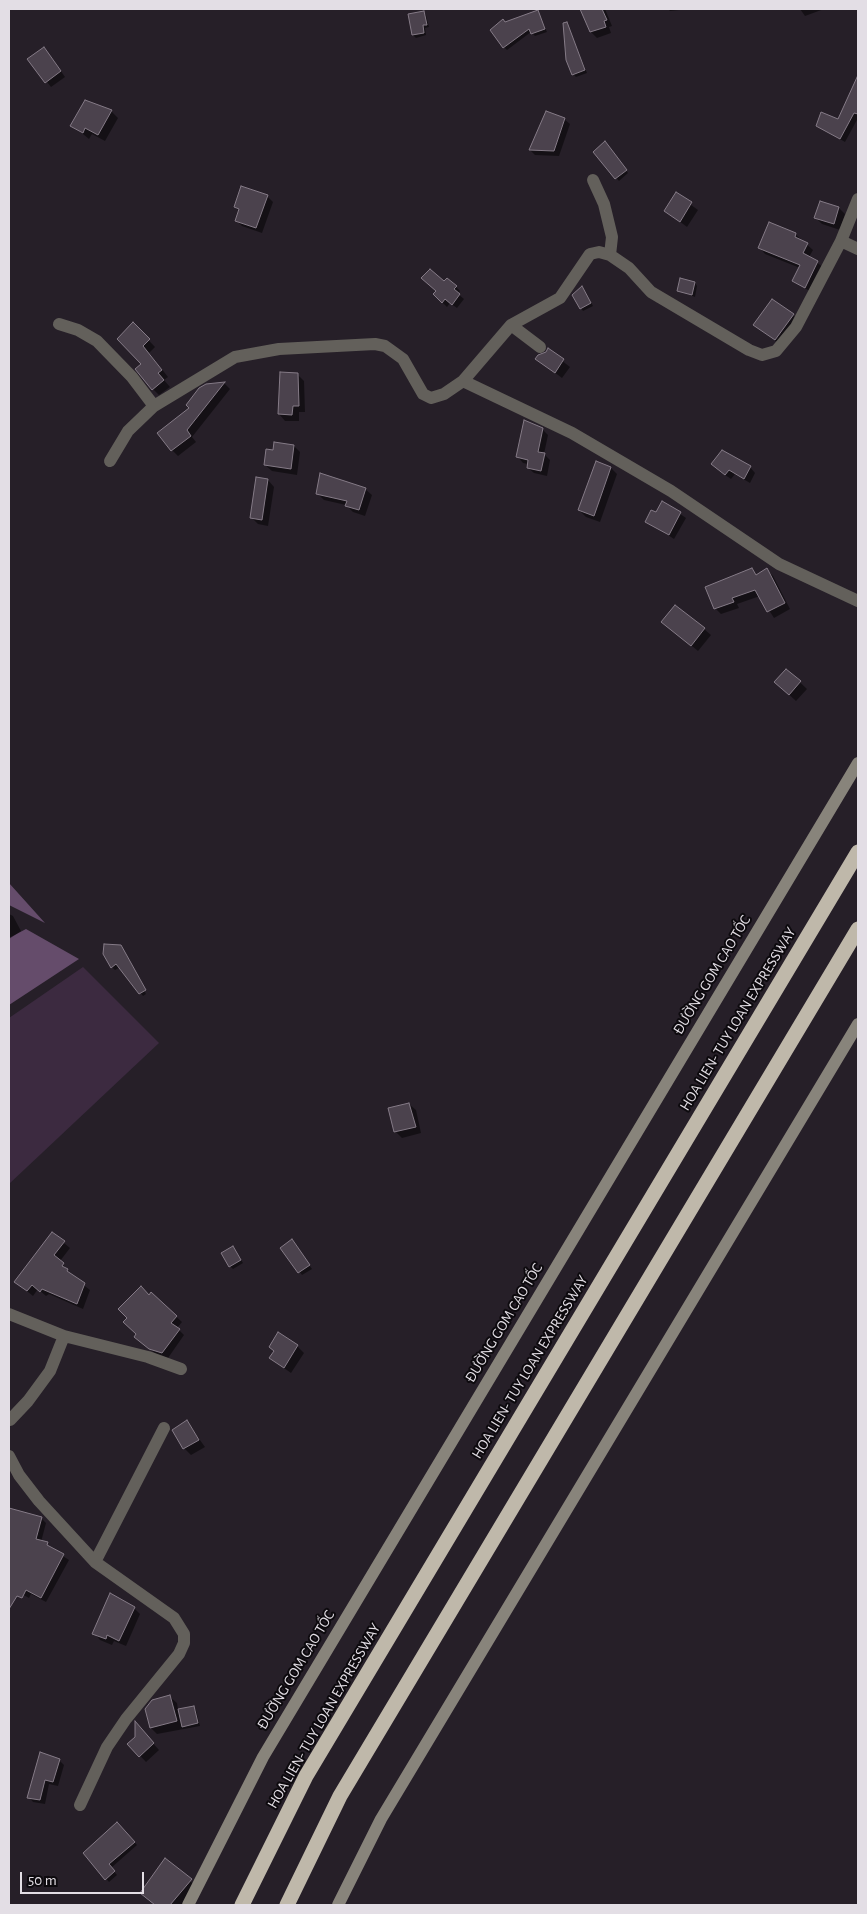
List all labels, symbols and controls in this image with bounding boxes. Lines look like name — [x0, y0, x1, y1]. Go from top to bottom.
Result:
street label: ĐƯỜNG GOM CAO TỐC — [669, 912, 755, 1038]
street label: HOA LIEN- TUY LOAN EXPRESSWAY — [676, 924, 800, 1114]
street label: ĐƯỜNG GOM CAO TỐC — [461, 1260, 547, 1386]
street label: HOA LIEN- TUY LOAN EXPRESSWAY — [468, 1272, 592, 1462]
street label: ĐƯỜNG GOM CAO TỐC — [253, 1607, 339, 1733]
street label: HOA LIEN- TUY LOAN EXPRESSWAY — [263, 1620, 385, 1812]
scale bar — [22, 1862, 146, 1894]
text: 50 m — [28, 1873, 57, 1888]

